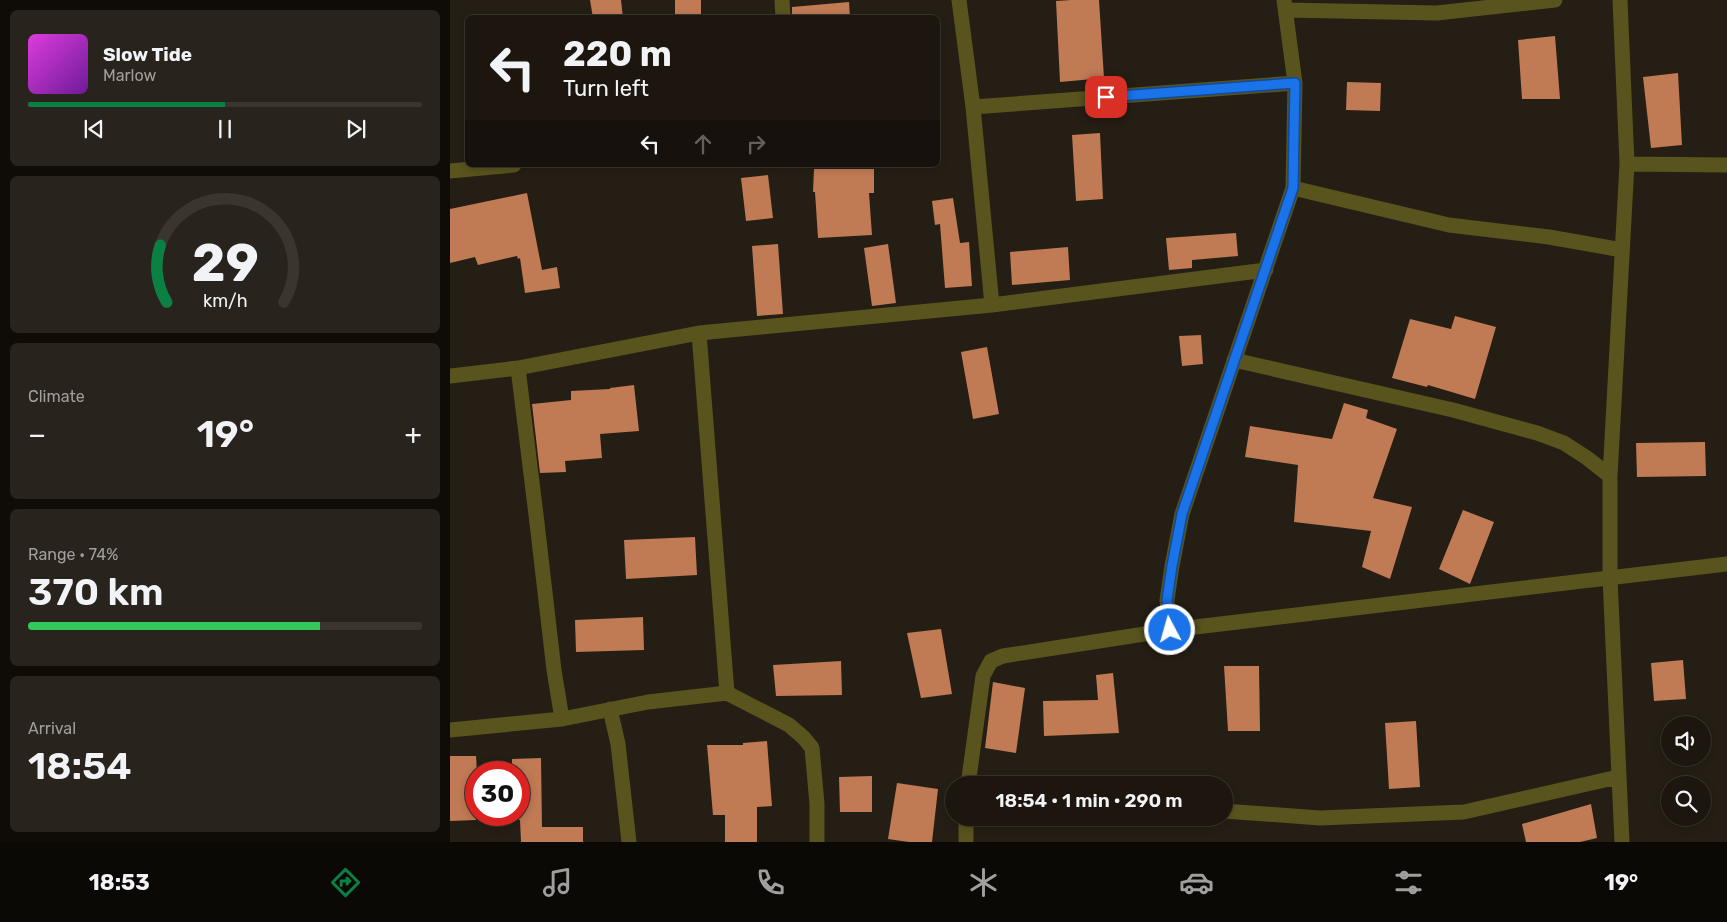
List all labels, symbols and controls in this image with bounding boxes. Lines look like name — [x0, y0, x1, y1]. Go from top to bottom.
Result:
text: 220 m — [563, 33, 672, 75]
icon: left — [480, 35, 545, 100]
text: Slow Tide — [103, 43, 192, 66]
text: Marlow — [103, 66, 156, 85]
text: Turn left — [563, 75, 649, 102]
pin — [1085, 76, 1127, 118]
icon: arrive — [1092, 83, 1120, 111]
icon: previous — [80, 115, 108, 143]
icon: pause — [211, 115, 239, 143]
icon: next — [342, 115, 370, 143]
icon: left — [636, 130, 664, 158]
icon: ahead — [689, 130, 717, 158]
icon: right — [742, 130, 770, 158]
text: 29 — [191, 232, 259, 294]
text: km/h — [203, 290, 247, 311]
text: Climate — [28, 387, 85, 406]
text: 19° — [197, 411, 254, 457]
text: − — [28, 418, 46, 451]
text: + — [405, 418, 422, 451]
text: Range · 74% — [28, 545, 118, 564]
text: 370 km — [28, 569, 164, 615]
position arrow — [1143, 603, 1195, 655]
map controls — [1661, 716, 1711, 826]
button: sound — [1661, 716, 1711, 766]
text: Arrival — [28, 719, 76, 738]
text: 18:54 — [28, 743, 132, 789]
speed limit sign: 30 — [465, 761, 530, 826]
button: search — [1661, 776, 1711, 826]
text: 18:54 · 1 min · 290 m — [995, 789, 1183, 812]
icon: directions — [328, 865, 363, 900]
icon: music — [540, 865, 575, 900]
icon: phone — [753, 865, 788, 900]
icon: climate — [966, 865, 1001, 900]
icon: car — [1179, 865, 1214, 900]
icon: filters — [1391, 865, 1426, 900]
text: 18:53 — [89, 869, 150, 896]
text: 19° — [1604, 869, 1638, 896]

